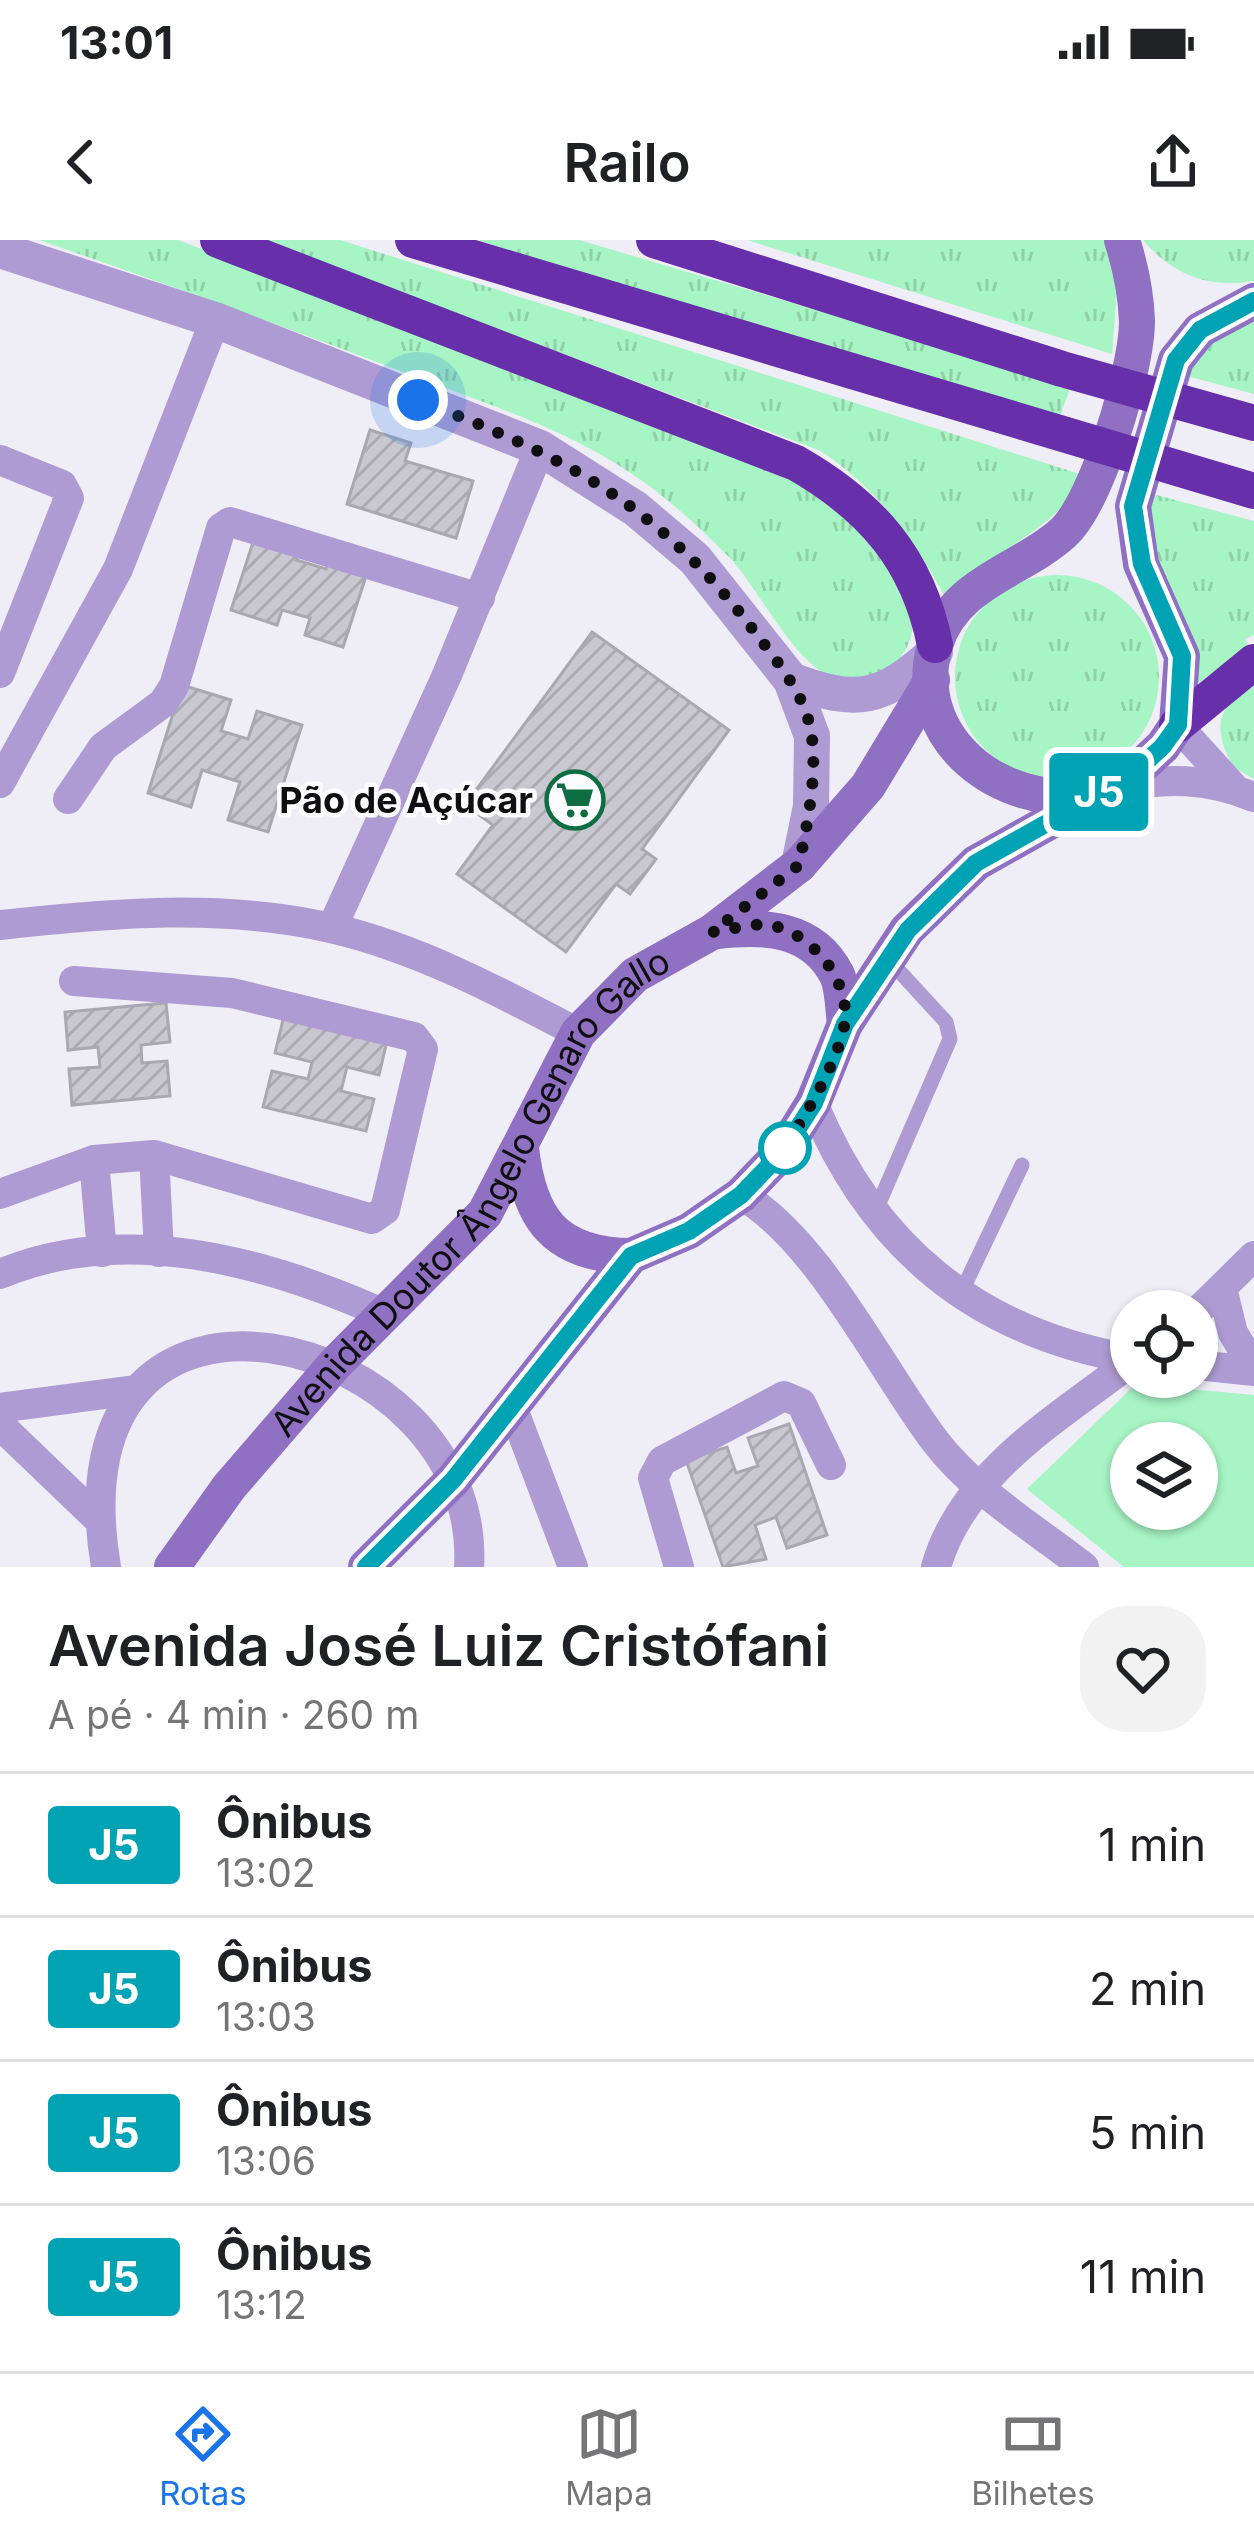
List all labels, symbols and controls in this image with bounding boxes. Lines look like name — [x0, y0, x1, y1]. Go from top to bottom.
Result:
text: 13:01 — [60, 15, 173, 70]
icon: back — [48, 129, 114, 195]
icon: share — [1140, 129, 1206, 195]
text: Railo — [563, 130, 691, 195]
your location — [388, 370, 448, 430]
line badge: J5 — [1045, 753, 1153, 831]
text: J5 — [1073, 766, 1125, 817]
supermarket icon: Pão de Açúcar — [544, 769, 606, 831]
place label: Pão de Açúcar — [279, 778, 533, 822]
street label: Avenida Doutor Ângelo Genaro Gallo — [261, 938, 677, 1445]
unlabelled marker — [760, 1123, 810, 1173]
map controls — [1110, 1290, 1218, 1530]
button: locate — [1110, 1290, 1218, 1398]
button: layers — [1110, 1422, 1218, 1530]
button: heart — [1080, 1606, 1206, 1732]
text: Avenida José Luiz Cristófani — [48, 1611, 829, 1680]
text: A pé · 4 min · 260 m — [48, 1691, 419, 1738]
text: Ônibus — [216, 1794, 372, 1849]
text: 1 min — [1098, 1817, 1206, 1872]
text: J5 — [88, 1819, 140, 1870]
text: 13:02 — [216, 1849, 316, 1896]
text: Ônibus — [216, 1938, 372, 1993]
text: 2 min — [1089, 1961, 1206, 2016]
text: J5 — [88, 1963, 140, 2014]
text: 13:03 — [216, 1993, 316, 2040]
text: Ônibus — [216, 2082, 372, 2137]
text: 5 min — [1089, 2105, 1206, 2160]
text: J5 — [88, 2107, 140, 2158]
text: 13:06 — [216, 2137, 316, 2184]
text: Ônibus — [216, 2226, 372, 2281]
text: 11 min — [1080, 2249, 1206, 2304]
text: J5 — [88, 2251, 140, 2302]
text: 13:12 — [216, 2281, 307, 2328]
tab: Rotas — [159, 2401, 247, 2513]
tab: Mapa — [565, 2401, 653, 2513]
tab: Bilhetes — [971, 2401, 1095, 2513]

